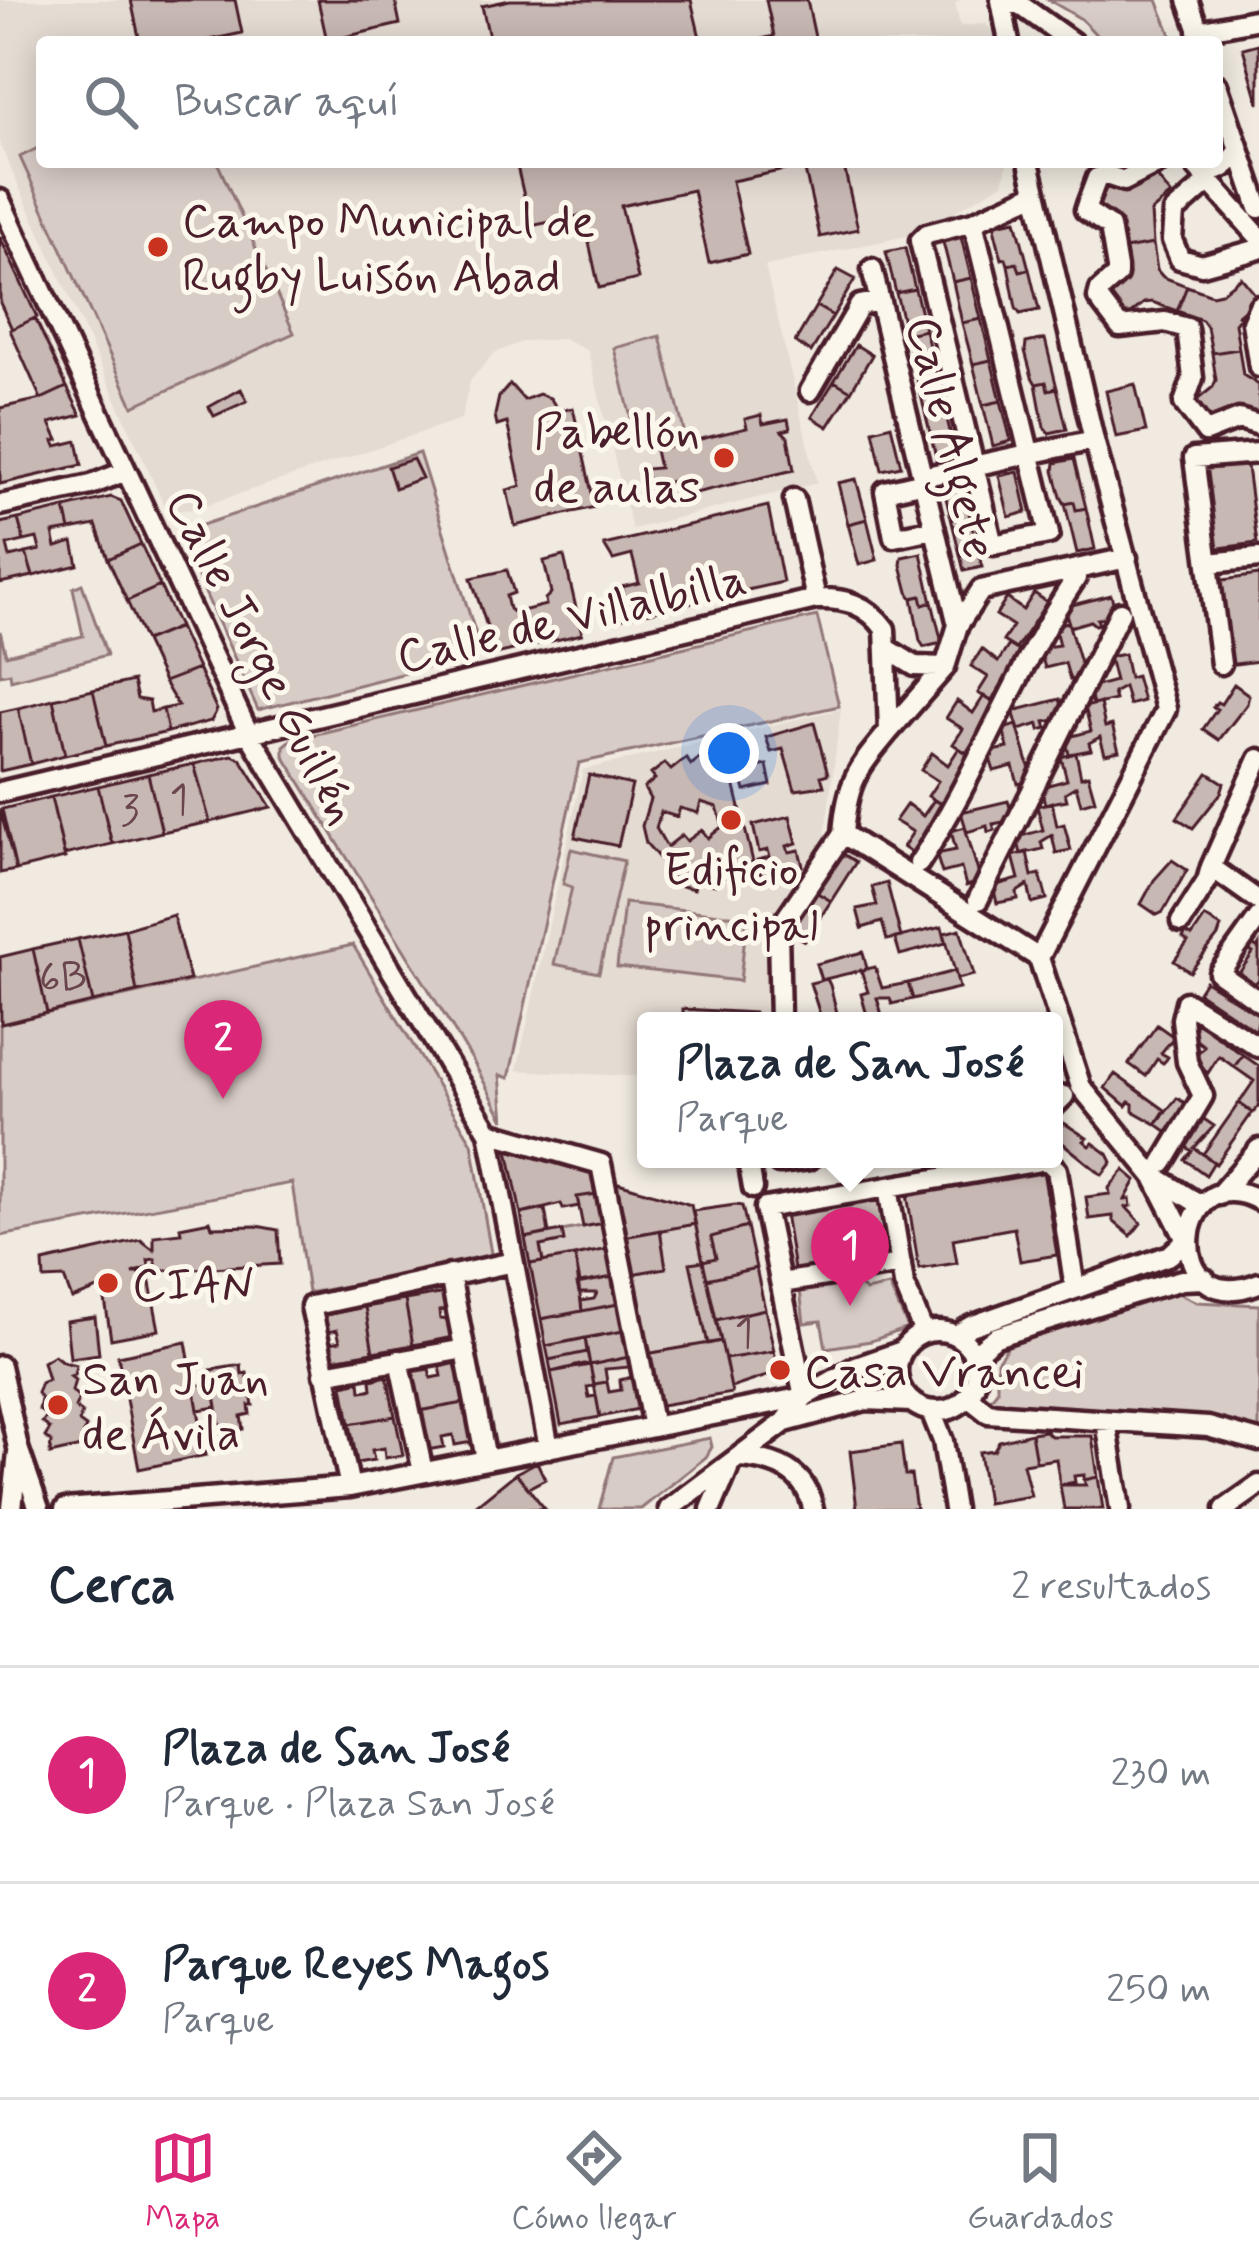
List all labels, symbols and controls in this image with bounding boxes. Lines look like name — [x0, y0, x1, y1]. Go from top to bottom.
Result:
search box — [36, 36, 1223, 168]
icon: search — [78, 69, 144, 135]
text: Buscar aquí — [174, 73, 400, 132]
place label: Campo Municipal de Rugby Luisón Abad — [182, 191, 595, 314]
marker: Campo Municipal de Rugby Luisón Abad — [145, 234, 171, 260]
street label: Calle Algete — [884, 310, 1010, 567]
place label: Pabellón de aulas — [534, 402, 700, 520]
marker: Pabellón de aulas — [711, 445, 737, 471]
street label: Calle Jorge Guillén — [147, 479, 373, 837]
street label: Calle de Villalbilla — [391, 549, 753, 690]
your location — [699, 723, 759, 783]
house number: 1 — [170, 774, 188, 829]
house number: 3 — [121, 785, 140, 840]
marker: Edificio principal — [718, 807, 744, 833]
place label: Edificio principal — [644, 840, 818, 958]
house number: 6B — [39, 952, 87, 1007]
pin: 2 — [184, 1000, 262, 1099]
popup — [637, 1012, 1063, 1168]
text: Plaza de San José — [676, 1035, 1024, 1094]
text: Parque — [676, 1094, 788, 1145]
pin: 1 — [811, 1207, 889, 1306]
place label: CIAN — [132, 1255, 255, 1318]
marker: CIAN — [95, 1270, 121, 1296]
house number: 1 — [735, 1307, 753, 1362]
place label: Casa Vrancei — [804, 1342, 1084, 1405]
place label: San Juan de Ávila — [82, 1349, 269, 1467]
marker: Casa Vrancei — [767, 1357, 793, 1383]
marker: San Juan de Ávila — [45, 1392, 71, 1418]
text: Cerca — [48, 1554, 176, 1620]
text: 2 resultados — [1011, 1562, 1211, 1613]
text: Plaza de San José — [162, 1720, 510, 1779]
text: 1 — [78, 1749, 96, 1800]
text: 230 m — [1110, 1749, 1211, 1800]
text: Parque · Plaza San José — [162, 1779, 555, 1830]
text: Parque Reyes Magos — [162, 1936, 549, 1995]
text: 2 — [77, 1965, 97, 2016]
text: 250 m — [1106, 1965, 1211, 2016]
text: Parque — [162, 1995, 274, 2046]
tab: Mapa — [145, 2125, 221, 2241]
tab: Cómo llegar — [511, 2125, 676, 2241]
tab: Guardados — [967, 2125, 1114, 2241]

